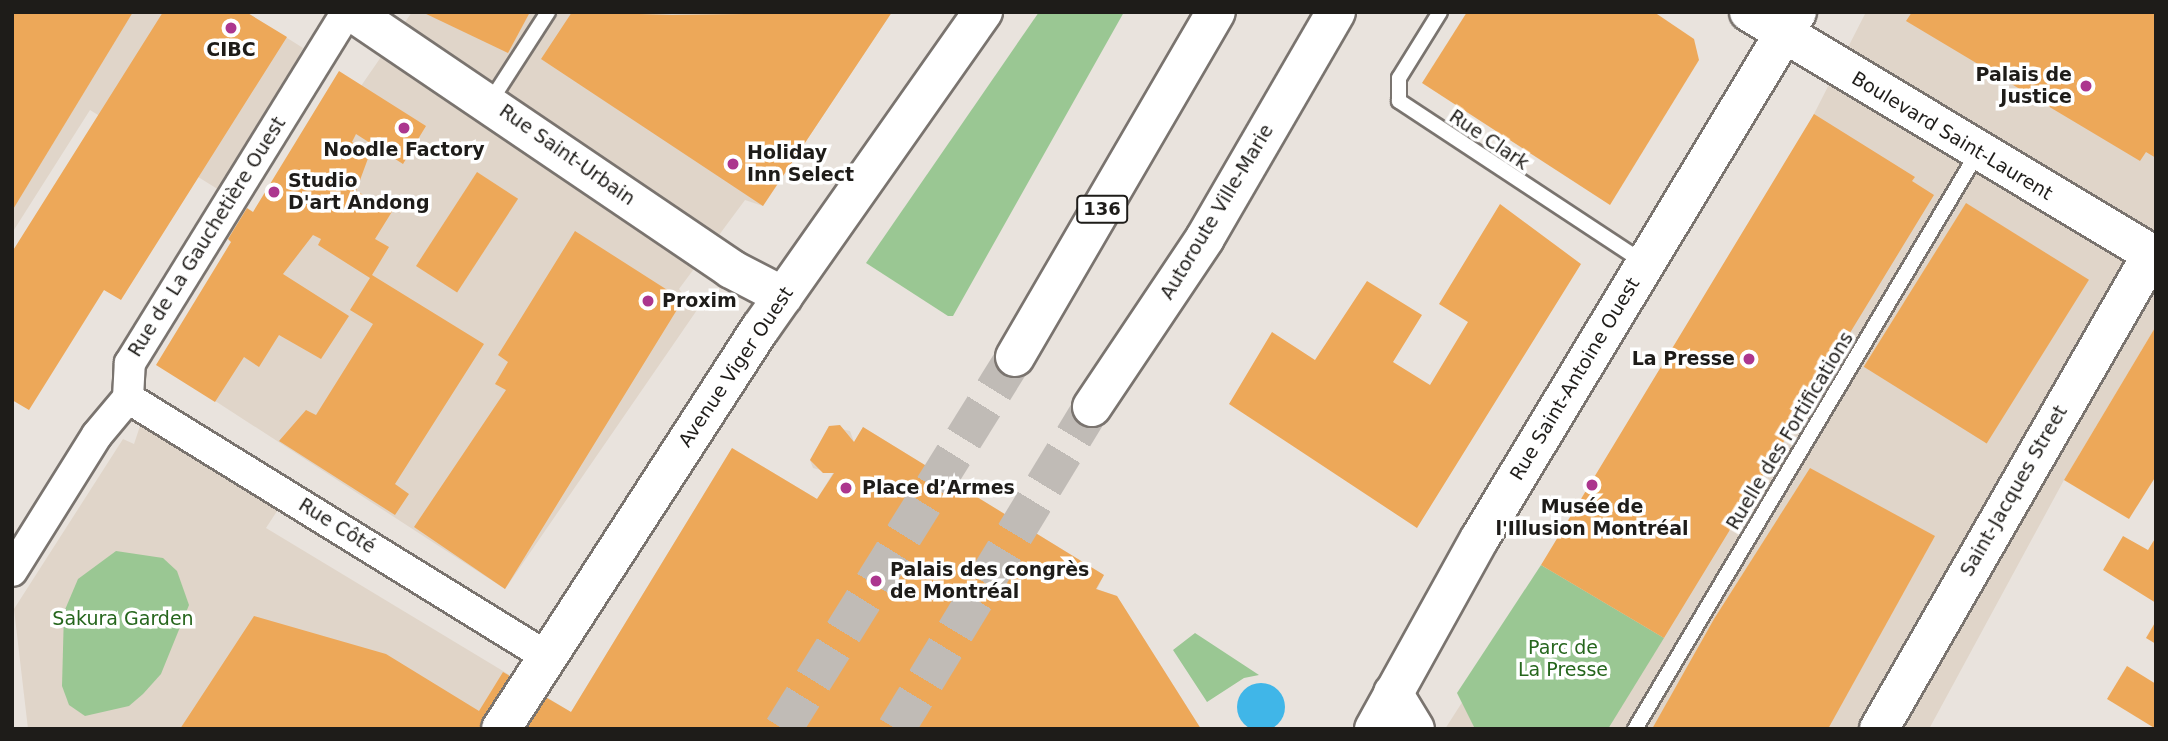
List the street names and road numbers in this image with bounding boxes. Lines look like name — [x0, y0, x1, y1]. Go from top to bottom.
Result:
street label: Boulevard Saint-Laurent — [1847, 67, 2057, 205]
street label: Rue Saint-Urbain — [495, 100, 639, 210]
street label: Rue Clark — [1445, 105, 1533, 175]
street label: Rue de La Gauchetière Ouest — [124, 113, 290, 361]
street label: Autoroute Ville-Marie — [1156, 120, 1278, 304]
road number: 136 — [1076, 194, 1128, 224]
street label: Rue Saint-Antoine Ouest — [1505, 274, 1645, 484]
street label: Avenue Viger Ouest — [674, 283, 798, 451]
street label: Ruelle des Fortifications — [1722, 328, 1858, 534]
street label: Saint-Jacques Street — [1956, 401, 2072, 581]
street label: Rue Côté — [294, 494, 380, 558]

